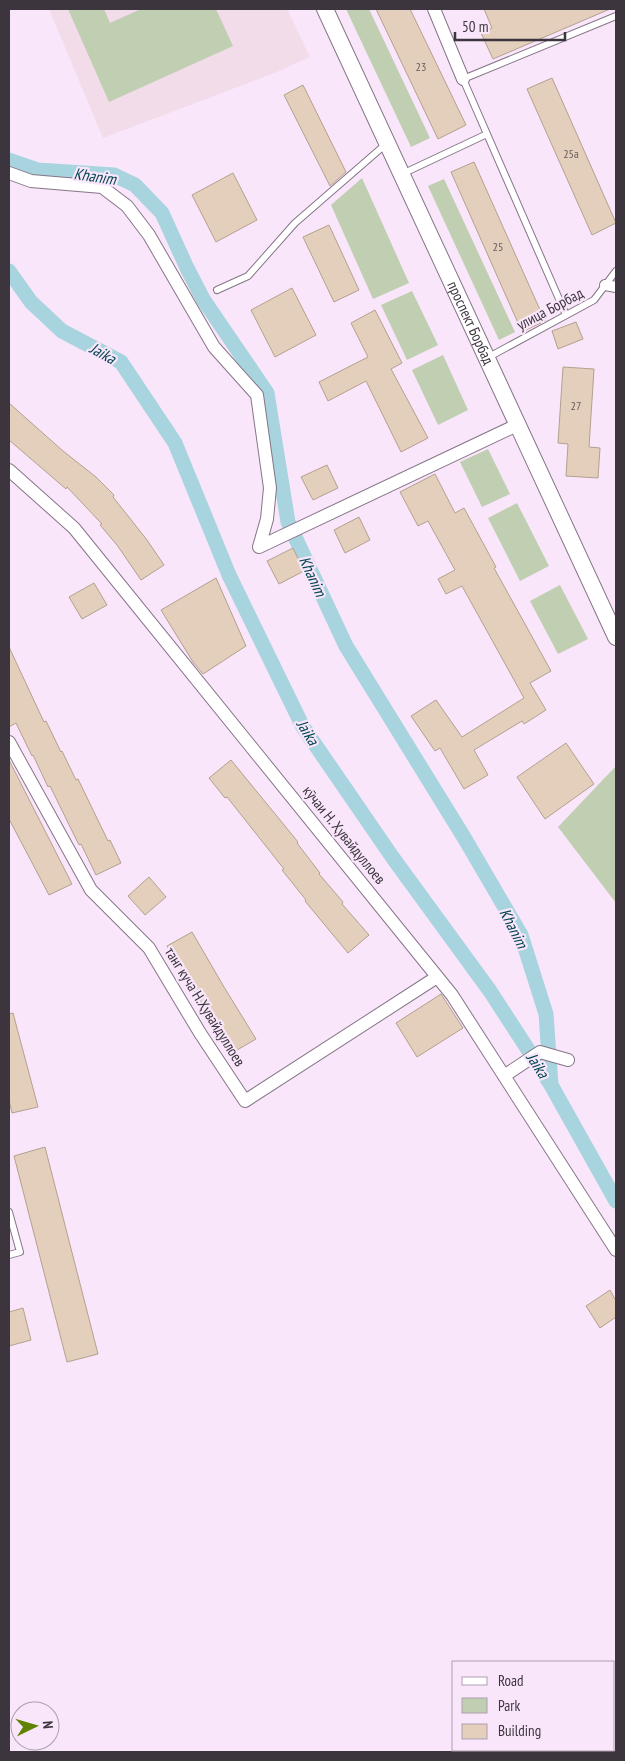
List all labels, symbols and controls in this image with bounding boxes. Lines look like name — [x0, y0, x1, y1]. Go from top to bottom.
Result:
scale bar — [455, 10, 565, 42]
text: 50 m — [462, 17, 488, 36]
house number: 23 — [416, 59, 426, 74]
house number: 25а — [563, 146, 579, 161]
water label: Khanim — [73, 163, 119, 189]
house number: 25 — [493, 239, 503, 254]
street label: проспект Борбад — [443, 278, 499, 368]
street label: улица Борбад — [513, 283, 587, 334]
water label: Jaika — [86, 337, 121, 369]
house number: 27 — [571, 398, 581, 413]
water label: Khanim — [295, 553, 332, 601]
water label: Jaika — [292, 715, 324, 750]
street label: кӯчаи Н. Ҳувайдуллоев — [299, 782, 390, 888]
water label: Khanim — [495, 905, 533, 953]
street label: танг куча Н.Ҳувайдуллоев — [161, 944, 250, 1070]
water label: Jaika — [522, 1048, 554, 1083]
legend — [452, 1661, 615, 1751]
text: Road — [498, 1671, 524, 1690]
text: Park — [498, 1696, 520, 1715]
north arrow — [10, 1701, 60, 1751]
text: N — [39, 1720, 57, 1729]
text: Building — [498, 1721, 541, 1740]

